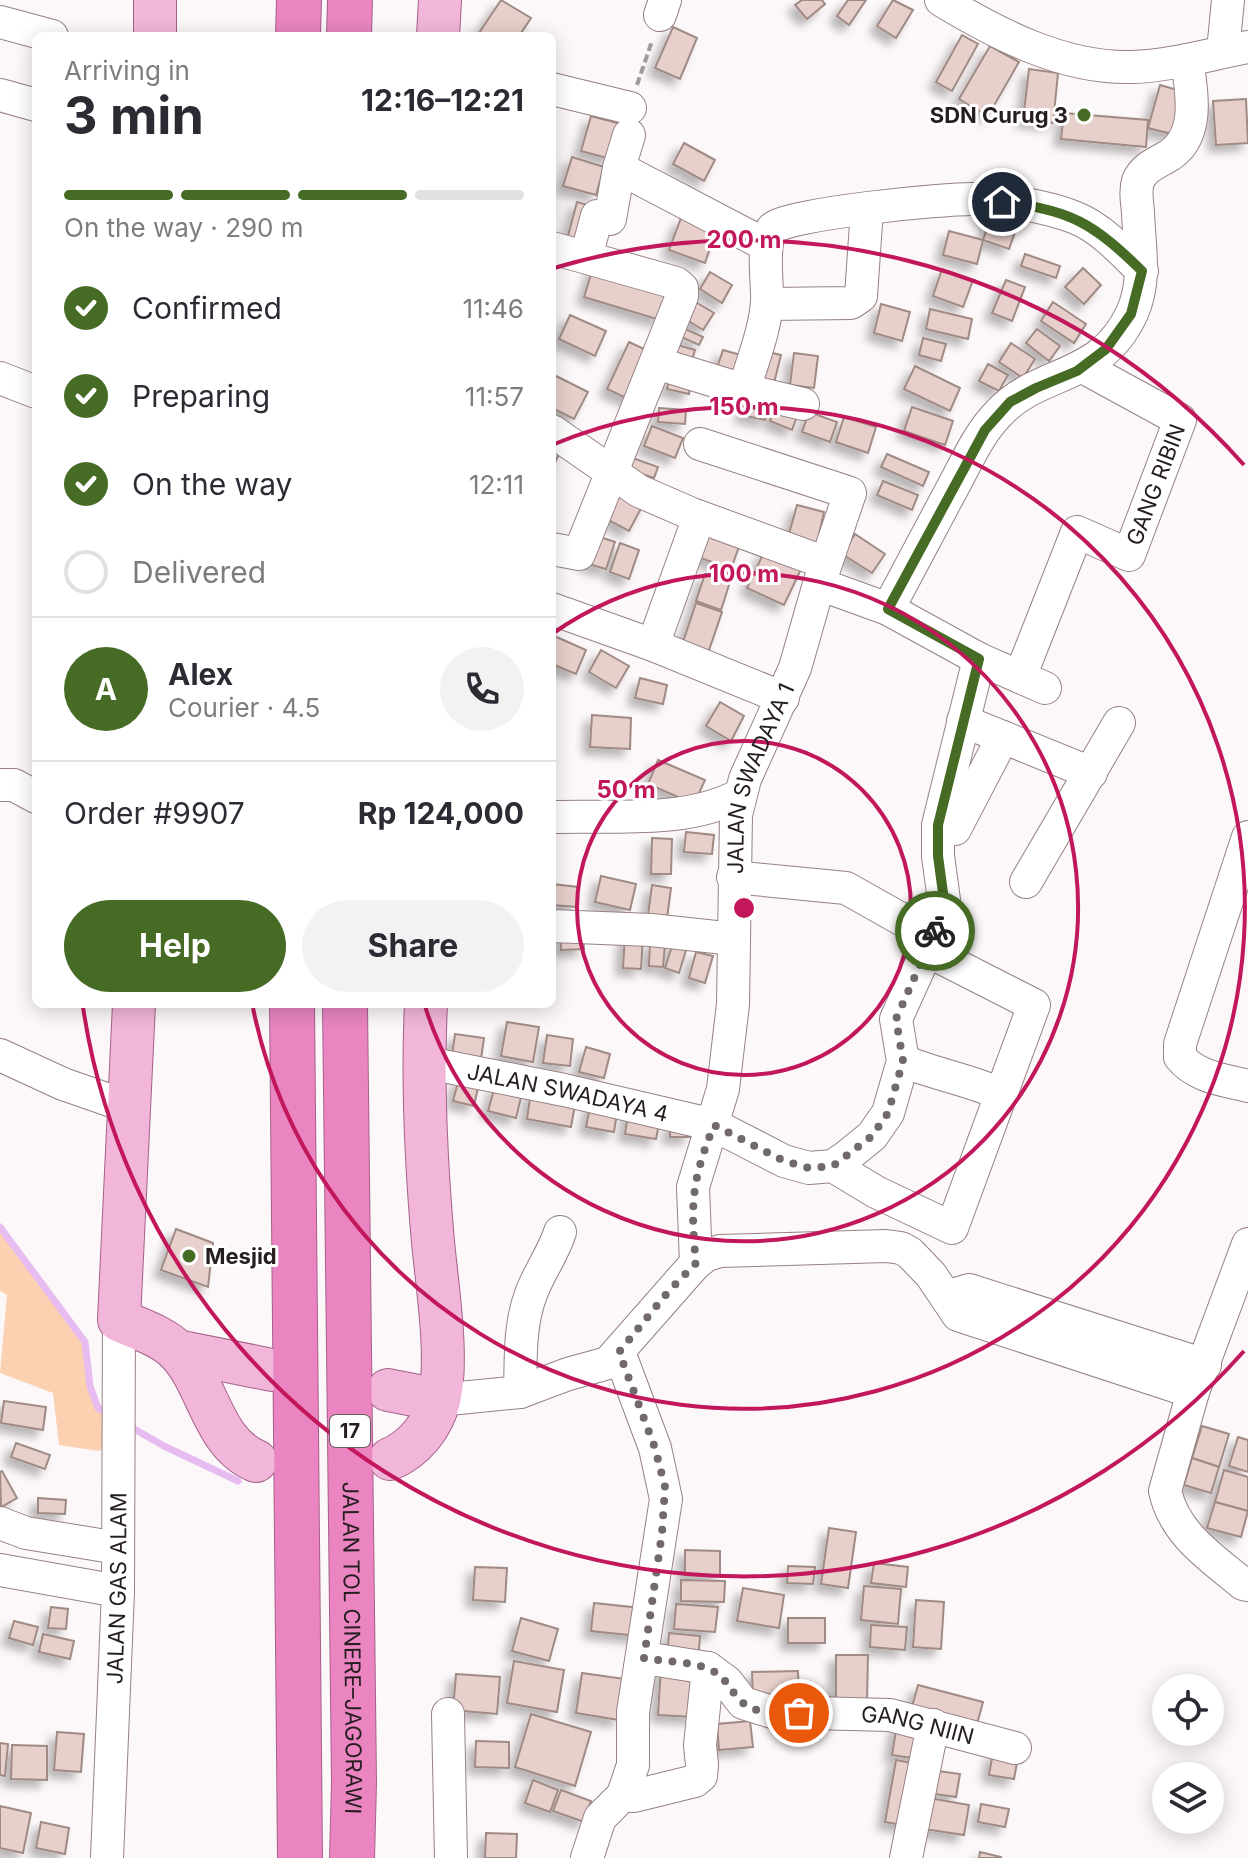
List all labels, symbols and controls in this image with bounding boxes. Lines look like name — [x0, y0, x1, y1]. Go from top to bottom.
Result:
text: Arriving in — [64, 55, 190, 86]
text: 12:16–12:21 — [361, 82, 524, 118]
text: 3 min — [64, 84, 204, 147]
place label: SDN Curug 3 — [930, 102, 1068, 128]
marker: SDN Curug 3 — [1075, 106, 1093, 124]
pin — [968, 168, 1036, 236]
icon: home — [980, 180, 1024, 224]
text: On the way · 290 m — [64, 212, 304, 243]
text: 200 m — [706, 225, 782, 254]
icon: check — [64, 286, 108, 330]
text: Confirmed — [132, 290, 282, 326]
text: 11:46 — [462, 293, 524, 324]
icon: check — [64, 374, 108, 418]
text: Preparing — [132, 378, 270, 414]
text: 11:57 — [465, 381, 524, 412]
text: 150 m — [709, 392, 779, 421]
street label: GANG RIBIN — [1121, 420, 1190, 549]
icon: check — [64, 462, 108, 506]
text: On the way — [132, 466, 292, 502]
text: 12:11 — [469, 469, 524, 500]
text: Delivered — [132, 554, 266, 590]
text: 100 m — [709, 559, 779, 588]
button: phone — [440, 647, 524, 731]
text: Alex — [168, 656, 233, 692]
text: A — [95, 671, 117, 707]
street label: JALAN SWADAYA 1 — [722, 679, 799, 874]
text: Courier · 4.5 — [168, 692, 320, 723]
text: 50 m — [596, 775, 656, 804]
text: Order #9907 — [64, 795, 245, 831]
text: Rp 124,000 — [358, 795, 524, 831]
courier — [895, 891, 975, 971]
centre of rings — [730, 894, 758, 922]
button: Help — [64, 900, 286, 992]
button: Share — [302, 900, 524, 992]
icon: bike — [913, 909, 957, 953]
street label: JALAN SWADAYA 4 — [465, 1058, 671, 1127]
place label: Mesjid — [205, 1243, 277, 1269]
marker: Mesjid — [180, 1247, 198, 1265]
road number: 17 — [330, 1415, 370, 1447]
street label: JALAN TOL CINERE–JAGORAWI — [338, 1482, 367, 1815]
street label: JALAN GAS ALAM — [101, 1492, 131, 1685]
map controls — [1152, 1674, 1224, 1834]
button: locate — [1152, 1674, 1224, 1746]
pin — [765, 1679, 833, 1747]
icon: bag — [777, 1691, 821, 1735]
street label: GANG NIIN — [861, 1701, 977, 1750]
button: layers — [1152, 1762, 1224, 1834]

